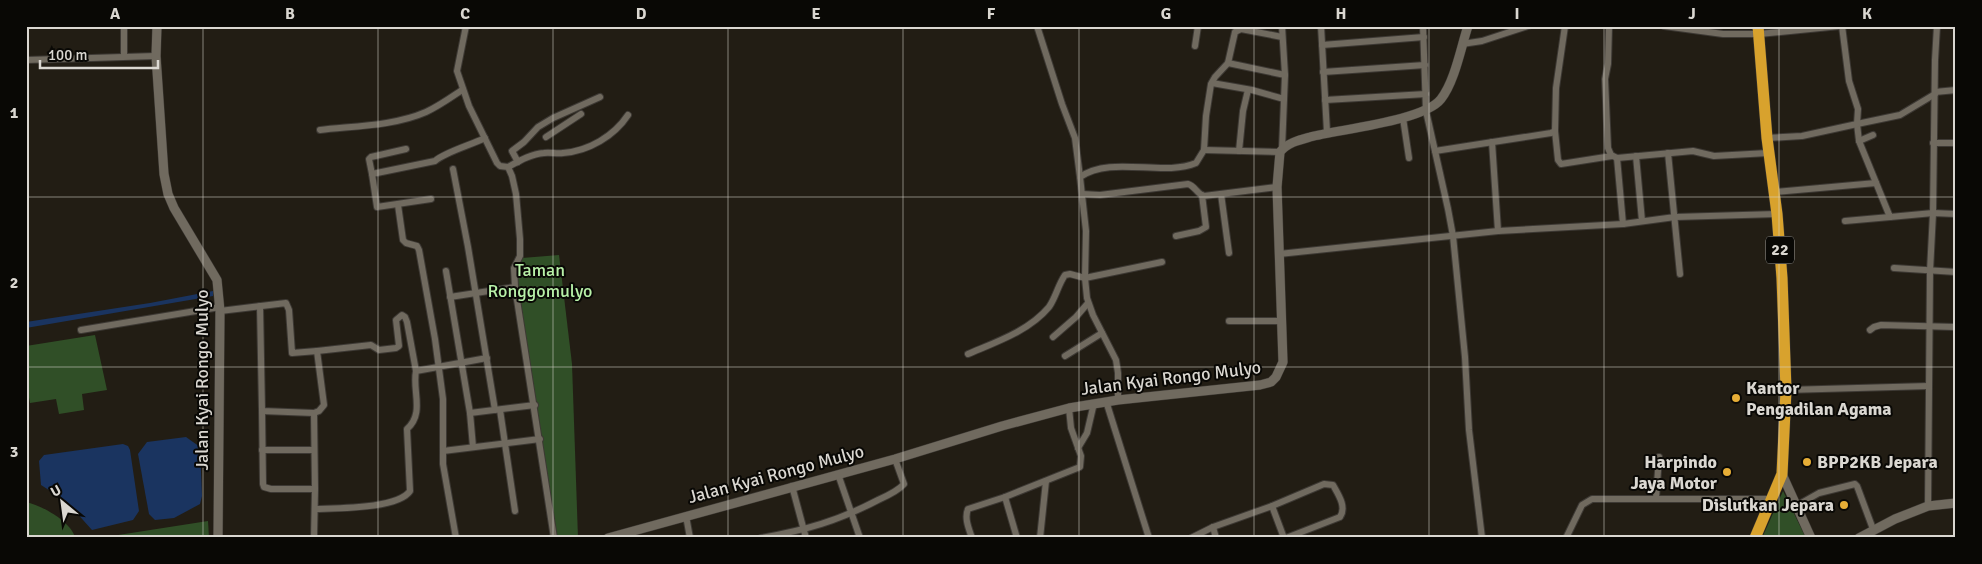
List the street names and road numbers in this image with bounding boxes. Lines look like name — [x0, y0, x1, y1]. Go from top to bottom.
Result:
road number: 22 — [1766, 236, 1794, 264]
street label: Jalan Kyai Rongo Mulyo — [191, 289, 213, 471]
street label: Jalan Kyai Rongo Mulyo — [1080, 356, 1262, 400]
street label: Jalan Kyai Rongo Mulyo — [686, 440, 866, 508]

